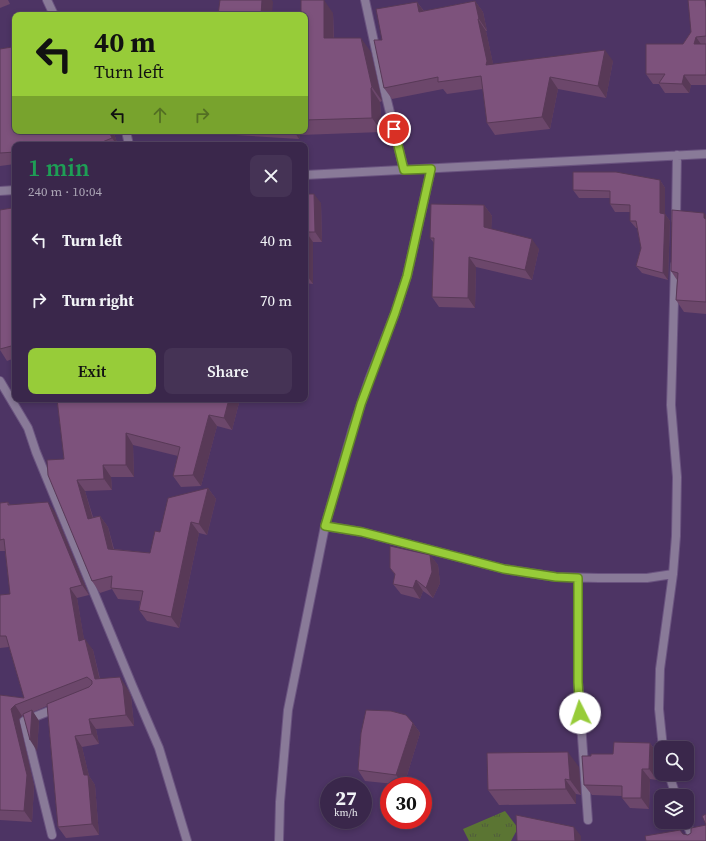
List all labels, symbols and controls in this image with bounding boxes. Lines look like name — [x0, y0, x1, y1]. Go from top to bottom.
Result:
text: 40 m — [94, 23, 156, 61]
icon: left — [28, 28, 80, 80]
text: Turn left — [94, 59, 164, 84]
icon: left — [107, 104, 129, 126]
icon: ahead — [149, 104, 171, 126]
icon: right — [191, 104, 213, 126]
pin — [377, 112, 411, 146]
icon: arrive — [383, 118, 405, 140]
text: 1 min — [28, 151, 90, 184]
button: close — [250, 155, 292, 197]
text: 240 m · 10:04 — [28, 183, 102, 200]
icon: left — [28, 229, 50, 251]
text: Turn left — [62, 230, 122, 251]
text: 40 m — [260, 230, 292, 251]
icon: right — [28, 289, 50, 311]
text: Turn right — [62, 290, 134, 311]
text: 70 m — [260, 290, 292, 311]
button: Exit — [28, 348, 156, 394]
button: Share — [164, 348, 292, 394]
position arrow — [559, 692, 601, 734]
map controls — [654, 741, 694, 829]
button: search — [654, 741, 694, 781]
speed limit sign: 30 — [380, 777, 432, 829]
text: 27 — [335, 784, 357, 812]
button: layers — [654, 789, 694, 829]
text: km/h — [334, 806, 358, 819]

